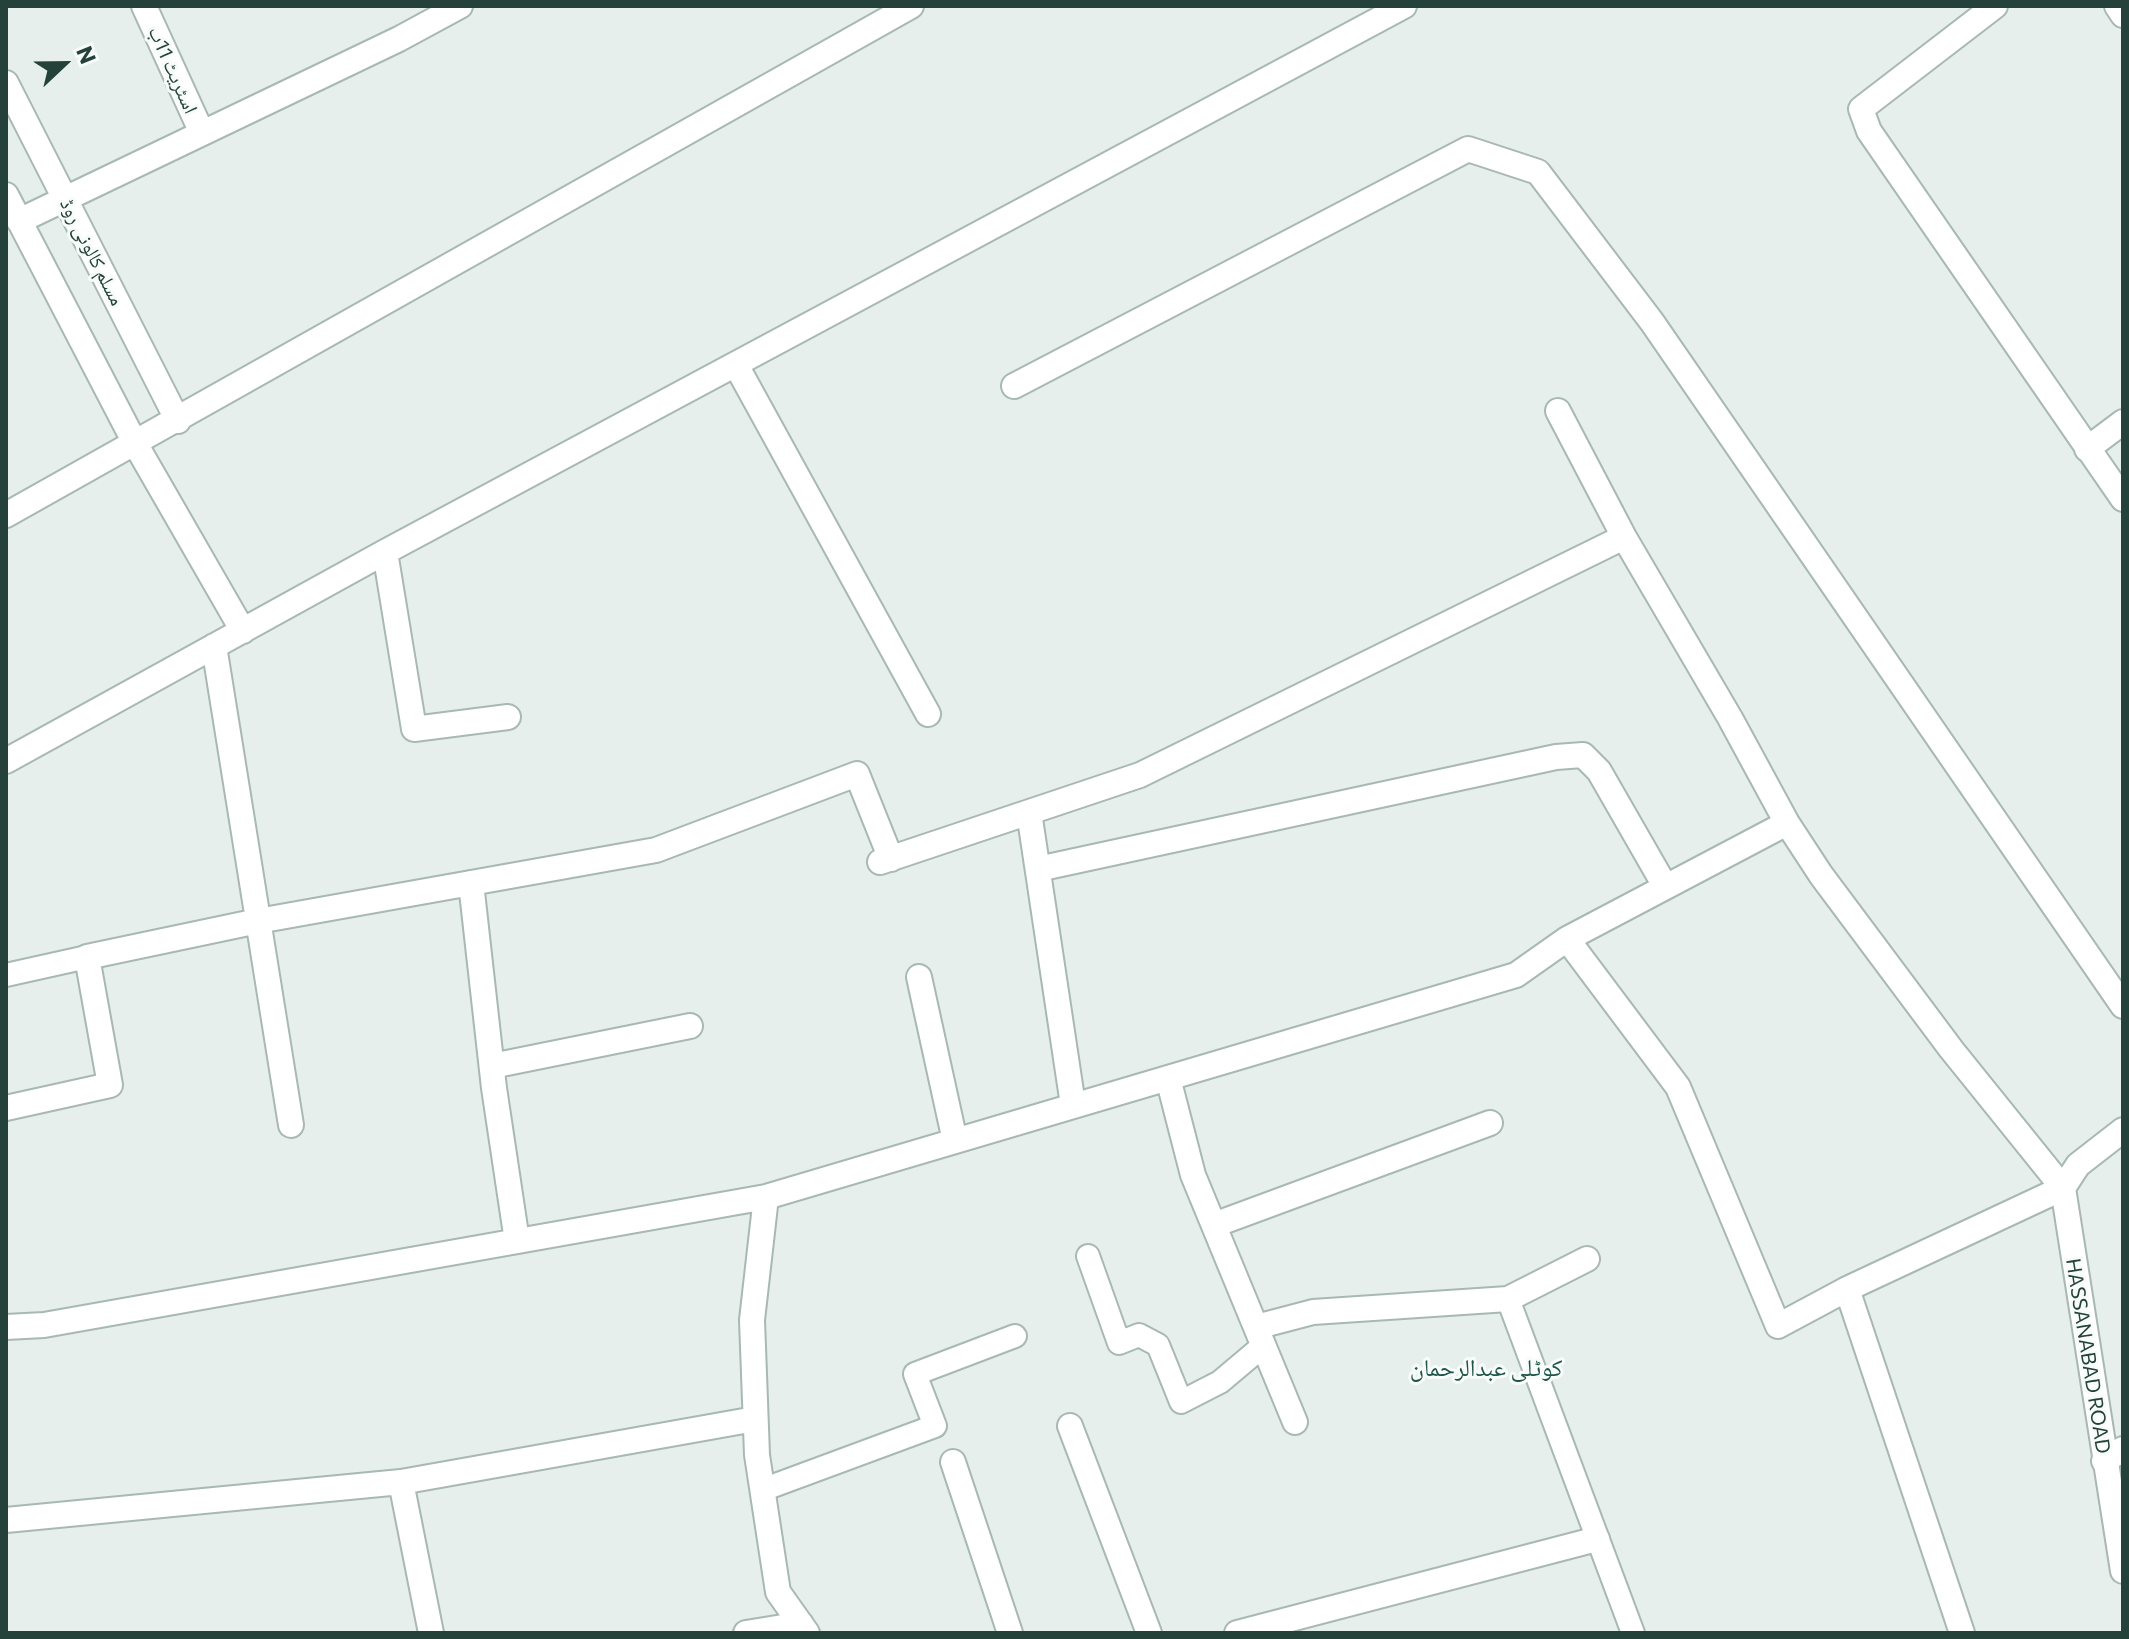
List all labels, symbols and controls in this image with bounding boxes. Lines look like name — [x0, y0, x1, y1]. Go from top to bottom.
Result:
street label: اسٹریٹ 11ب — [143, 23, 203, 117]
north arrow — [24, 24, 104, 104]
text: N — [71, 42, 102, 68]
street label: مسلم کالونی روڈ — [55, 194, 129, 310]
street label: HASSANABAD ROAD — [2061, 1257, 2115, 1455]
district label: کوٹلی عبدالرحمان — [1410, 1354, 1562, 1382]

